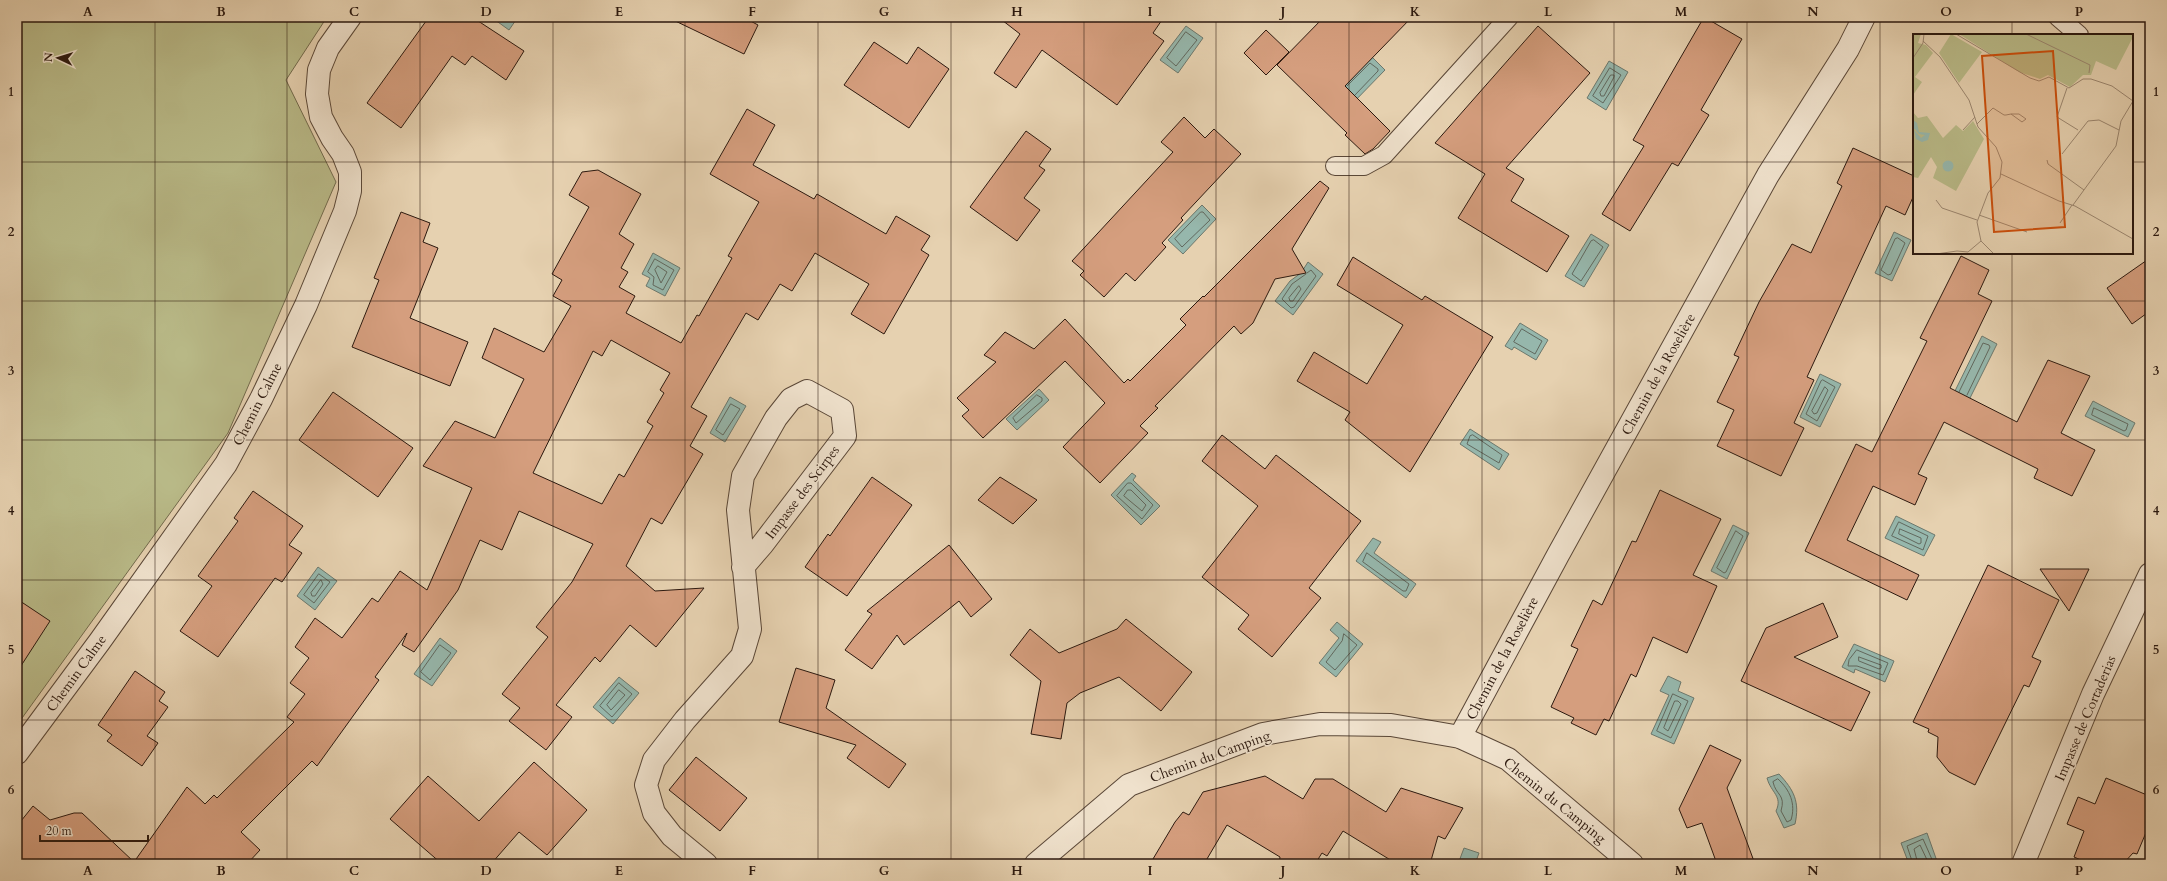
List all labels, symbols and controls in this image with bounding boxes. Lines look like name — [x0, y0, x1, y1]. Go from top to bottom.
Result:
text: A — [83, 3, 93, 21]
text: B — [216, 3, 226, 21]
text: C — [349, 3, 359, 21]
text: D — [480, 3, 492, 21]
text: E — [615, 3, 623, 21]
text: F — [748, 3, 756, 21]
text: G — [879, 3, 890, 21]
text: H — [1011, 3, 1023, 21]
text: I — [1147, 3, 1153, 21]
text: J — [1279, 3, 1286, 21]
text: K — [1410, 3, 1421, 21]
text: L — [1544, 3, 1553, 21]
text: M — [1675, 3, 1688, 21]
text: N — [1807, 3, 1819, 21]
text: O — [1940, 3, 1952, 21]
text: P — [2075, 3, 2083, 21]
inset map — [1913, 34, 2133, 254]
north arrow — [38, 38, 78, 78]
text: N — [41, 52, 56, 63]
text: 1 — [8, 83, 14, 101]
text: 1 — [2153, 83, 2159, 101]
text: 2 — [8, 223, 15, 241]
text: 2 — [2153, 223, 2160, 241]
street label: Chemin de la Roselière — [1617, 310, 1700, 439]
street label: Chemin Calme — [228, 359, 287, 449]
text: 3 — [8, 362, 15, 380]
text: 3 — [2153, 362, 2160, 380]
street label: Impasse des Scirpes — [761, 441, 844, 543]
text: 4 — [8, 502, 15, 520]
text: 4 — [2153, 502, 2160, 520]
street label: Chemin de la Roselière — [1462, 593, 1543, 723]
street label: Chemin Calme — [42, 631, 111, 716]
text: 5 — [8, 641, 14, 659]
text: 5 — [2153, 641, 2159, 659]
street label: Impasse de Cortaderias — [2050, 652, 2121, 784]
street label: Chemin du Camping — [1147, 726, 1273, 787]
street label: Chemin du Camping — [1499, 753, 1610, 848]
text: 6 — [8, 781, 15, 799]
text: 6 — [2153, 781, 2160, 799]
scale bar — [40, 817, 148, 843]
text: 20 m — [46, 823, 73, 839]
text: A — [83, 862, 93, 880]
text: B — [216, 862, 226, 880]
text: C — [349, 862, 359, 880]
text: D — [480, 862, 492, 880]
text: E — [615, 862, 623, 880]
text: F — [748, 862, 756, 880]
text: G — [879, 862, 890, 880]
text: H — [1011, 862, 1023, 880]
text: I — [1147, 862, 1153, 880]
text: J — [1279, 862, 1286, 880]
text: K — [1410, 862, 1421, 880]
text: L — [1544, 862, 1553, 880]
text: M — [1675, 862, 1688, 880]
text: N — [1807, 862, 1819, 880]
text: O — [1940, 862, 1952, 880]
text: P — [2075, 862, 2083, 880]

